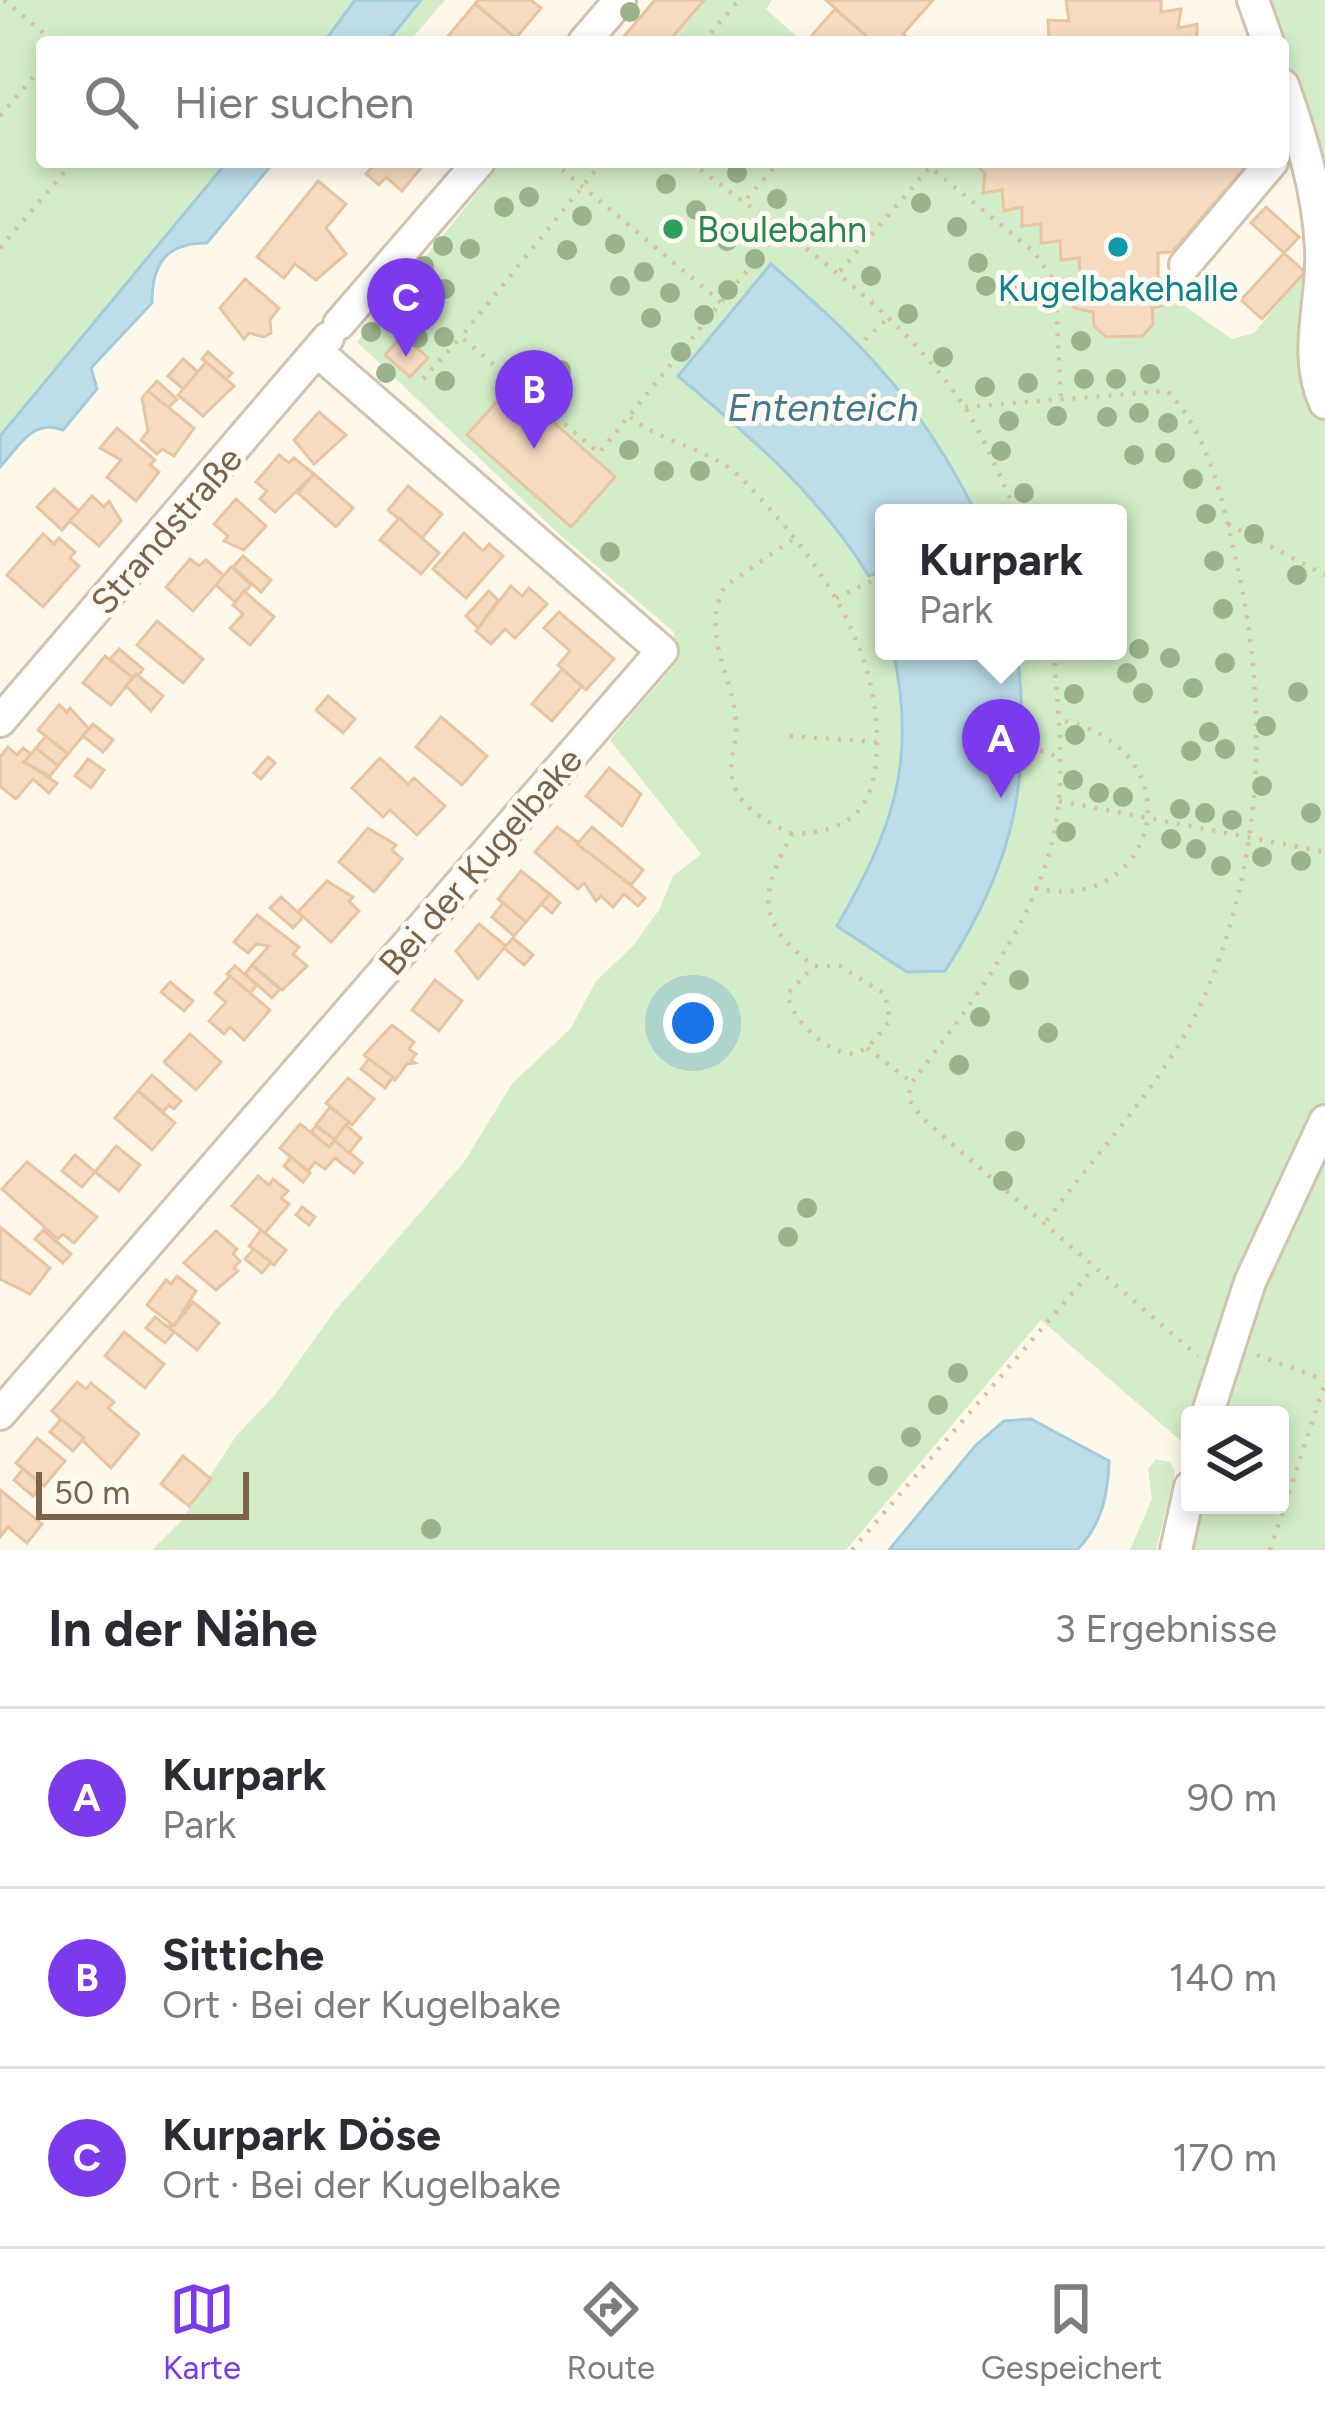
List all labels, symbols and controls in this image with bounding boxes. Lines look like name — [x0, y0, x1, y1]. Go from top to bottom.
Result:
search box — [36, 36, 1289, 168]
icon: search — [78, 69, 144, 135]
text: Hier suchen — [174, 75, 414, 129]
place label: Boulebahn — [697, 208, 867, 251]
marker: Boulebahn — [660, 216, 686, 242]
marker: Kugelbakehalle — [1105, 234, 1131, 260]
pin: C — [367, 258, 445, 357]
place label: Kugelbakehalle — [998, 267, 1238, 310]
pin: B — [495, 350, 573, 449]
water label: Ententeich — [727, 384, 919, 431]
street label: Strandstraße — [82, 438, 251, 623]
popup — [875, 504, 1127, 660]
text: Kurpark — [919, 532, 1083, 586]
text: Park — [919, 586, 993, 633]
pin: A — [962, 699, 1040, 798]
street label: Bei der Kugelbake — [370, 739, 591, 984]
your location — [663, 993, 723, 1053]
map controls — [1181, 1406, 1289, 1514]
button: layers — [1181, 1406, 1289, 1514]
scale bar — [36, 1466, 249, 1519]
text: 50 m — [54, 1473, 130, 1512]
text: In der Nähe — [48, 1598, 318, 1659]
text: 3 Ergebnisse — [1054, 1605, 1277, 1652]
text: Kurpark — [162, 1747, 327, 1801]
text: A — [73, 1774, 101, 1821]
text: 90 m — [1187, 1774, 1277, 1821]
text: Park — [162, 1801, 236, 1848]
text: Sittiche — [162, 1927, 324, 1981]
text: B — [75, 1954, 99, 2001]
text: 140 m — [1169, 1954, 1277, 2001]
text: Ort · Bei der Kugelbake — [162, 1981, 561, 2028]
text: Kurpark Döse — [162, 2107, 441, 2161]
text: C — [73, 2134, 101, 2181]
text: 170 m — [1172, 2134, 1277, 2181]
text: Ort · Bei der Kugelbake — [162, 2161, 561, 2208]
tab: Karte — [163, 2276, 241, 2387]
tab: Route — [567, 2276, 655, 2387]
tab: Gespeichert — [981, 2276, 1162, 2387]

